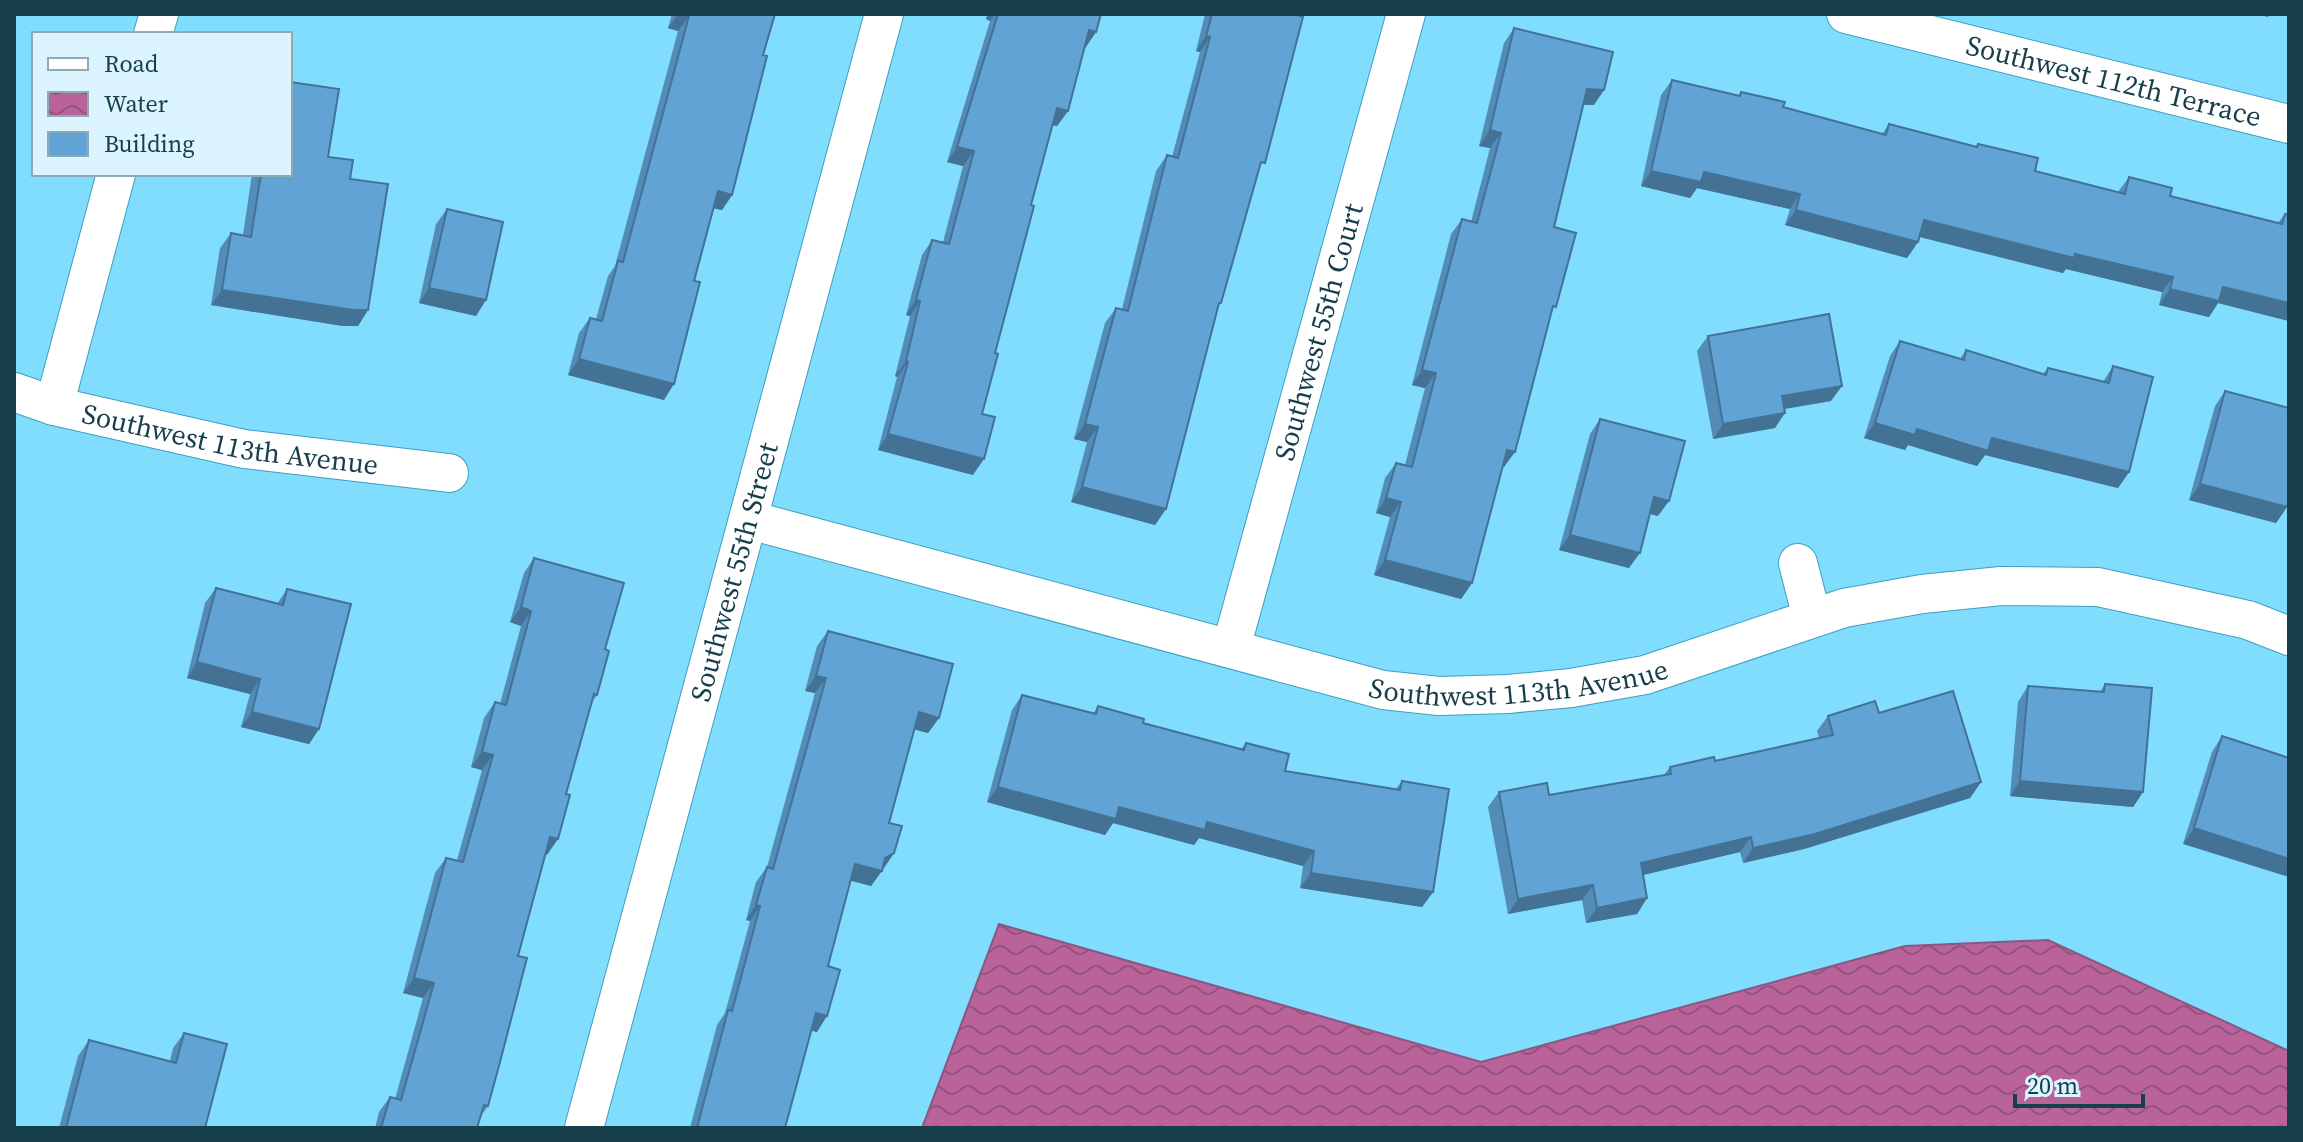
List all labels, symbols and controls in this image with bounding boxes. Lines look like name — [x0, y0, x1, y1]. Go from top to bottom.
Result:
street label: Southwest 112th Terrace — [1962, 26, 2265, 135]
legend — [32, 32, 292, 176]
text: Road — [104, 47, 159, 80]
text: Water — [104, 87, 168, 120]
text: Building — [104, 127, 195, 160]
street label: Southwest 55th Court — [1265, 198, 1372, 465]
street label: Southwest 113th Avenue — [79, 394, 380, 484]
street label: Southwest 55th Street — [681, 437, 787, 706]
street label: Southwest 113th Avenue — [1365, 650, 1673, 715]
scale bar — [2015, 1058, 2143, 1108]
text: 20 m — [2027, 1069, 2078, 1102]

